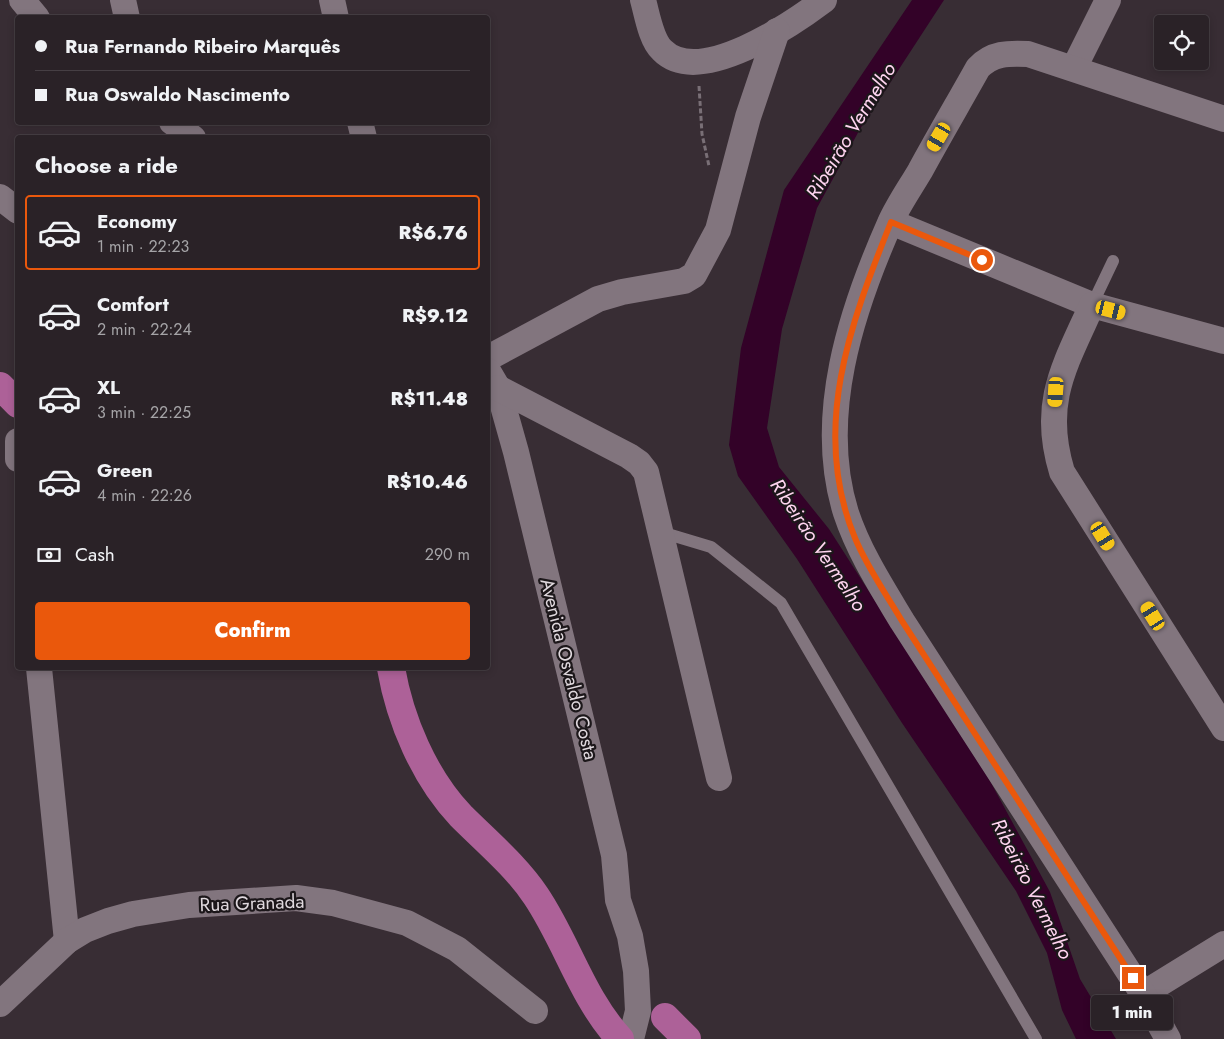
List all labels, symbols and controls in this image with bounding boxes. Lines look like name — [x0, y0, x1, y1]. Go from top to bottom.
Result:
map controls — [1154, 15, 1209, 70]
button: locate — [1154, 15, 1209, 70]
text: Rua Fernando Ribeiro Marquês — [65, 33, 340, 60]
water label: Ribeirão Vermelho — [799, 57, 903, 205]
text: Rua Oswaldo Nascimento — [65, 81, 290, 108]
car — [925, 120, 952, 154]
text: Choose a ride — [35, 149, 178, 181]
text: Economy — [97, 208, 177, 235]
icon: car — [37, 210, 82, 255]
text: R$6.76 — [399, 219, 468, 246]
text: 1 min · 22:23 — [97, 235, 189, 258]
route start — [971, 249, 993, 271]
text: Comfort — [97, 291, 169, 318]
icon: car — [37, 293, 82, 338]
car — [1094, 299, 1127, 321]
text: R$9.12 — [402, 302, 468, 329]
text: 2 min · 22:24 — [97, 318, 192, 341]
text: XL — [97, 374, 120, 401]
icon: car — [37, 376, 82, 421]
car — [1047, 377, 1064, 407]
text: R$11.48 — [391, 385, 468, 412]
text: 3 min · 22:25 — [97, 401, 191, 424]
text: Green — [97, 457, 153, 484]
icon: car — [37, 459, 82, 504]
text: R$10.46 — [387, 468, 468, 495]
water label: Ribeirão Vermelho — [763, 473, 873, 618]
text: 4 min · 22:26 — [97, 484, 192, 507]
car — [1088, 519, 1117, 553]
icon: cash — [35, 541, 63, 569]
text: Cash — [75, 541, 115, 568]
text: 290 m — [425, 543, 470, 566]
street label: Avenida Osvaldo Costa — [533, 575, 605, 763]
car — [1138, 599, 1167, 633]
button: Confirm — [35, 602, 470, 660]
water label: Ribeirão Vermelho — [984, 814, 1080, 965]
street label: Rua Granada — [199, 888, 305, 918]
route end — [1122, 967, 1144, 989]
callout: 1 min — [1092, 996, 1174, 1030]
text: 1 min — [1112, 1001, 1152, 1024]

